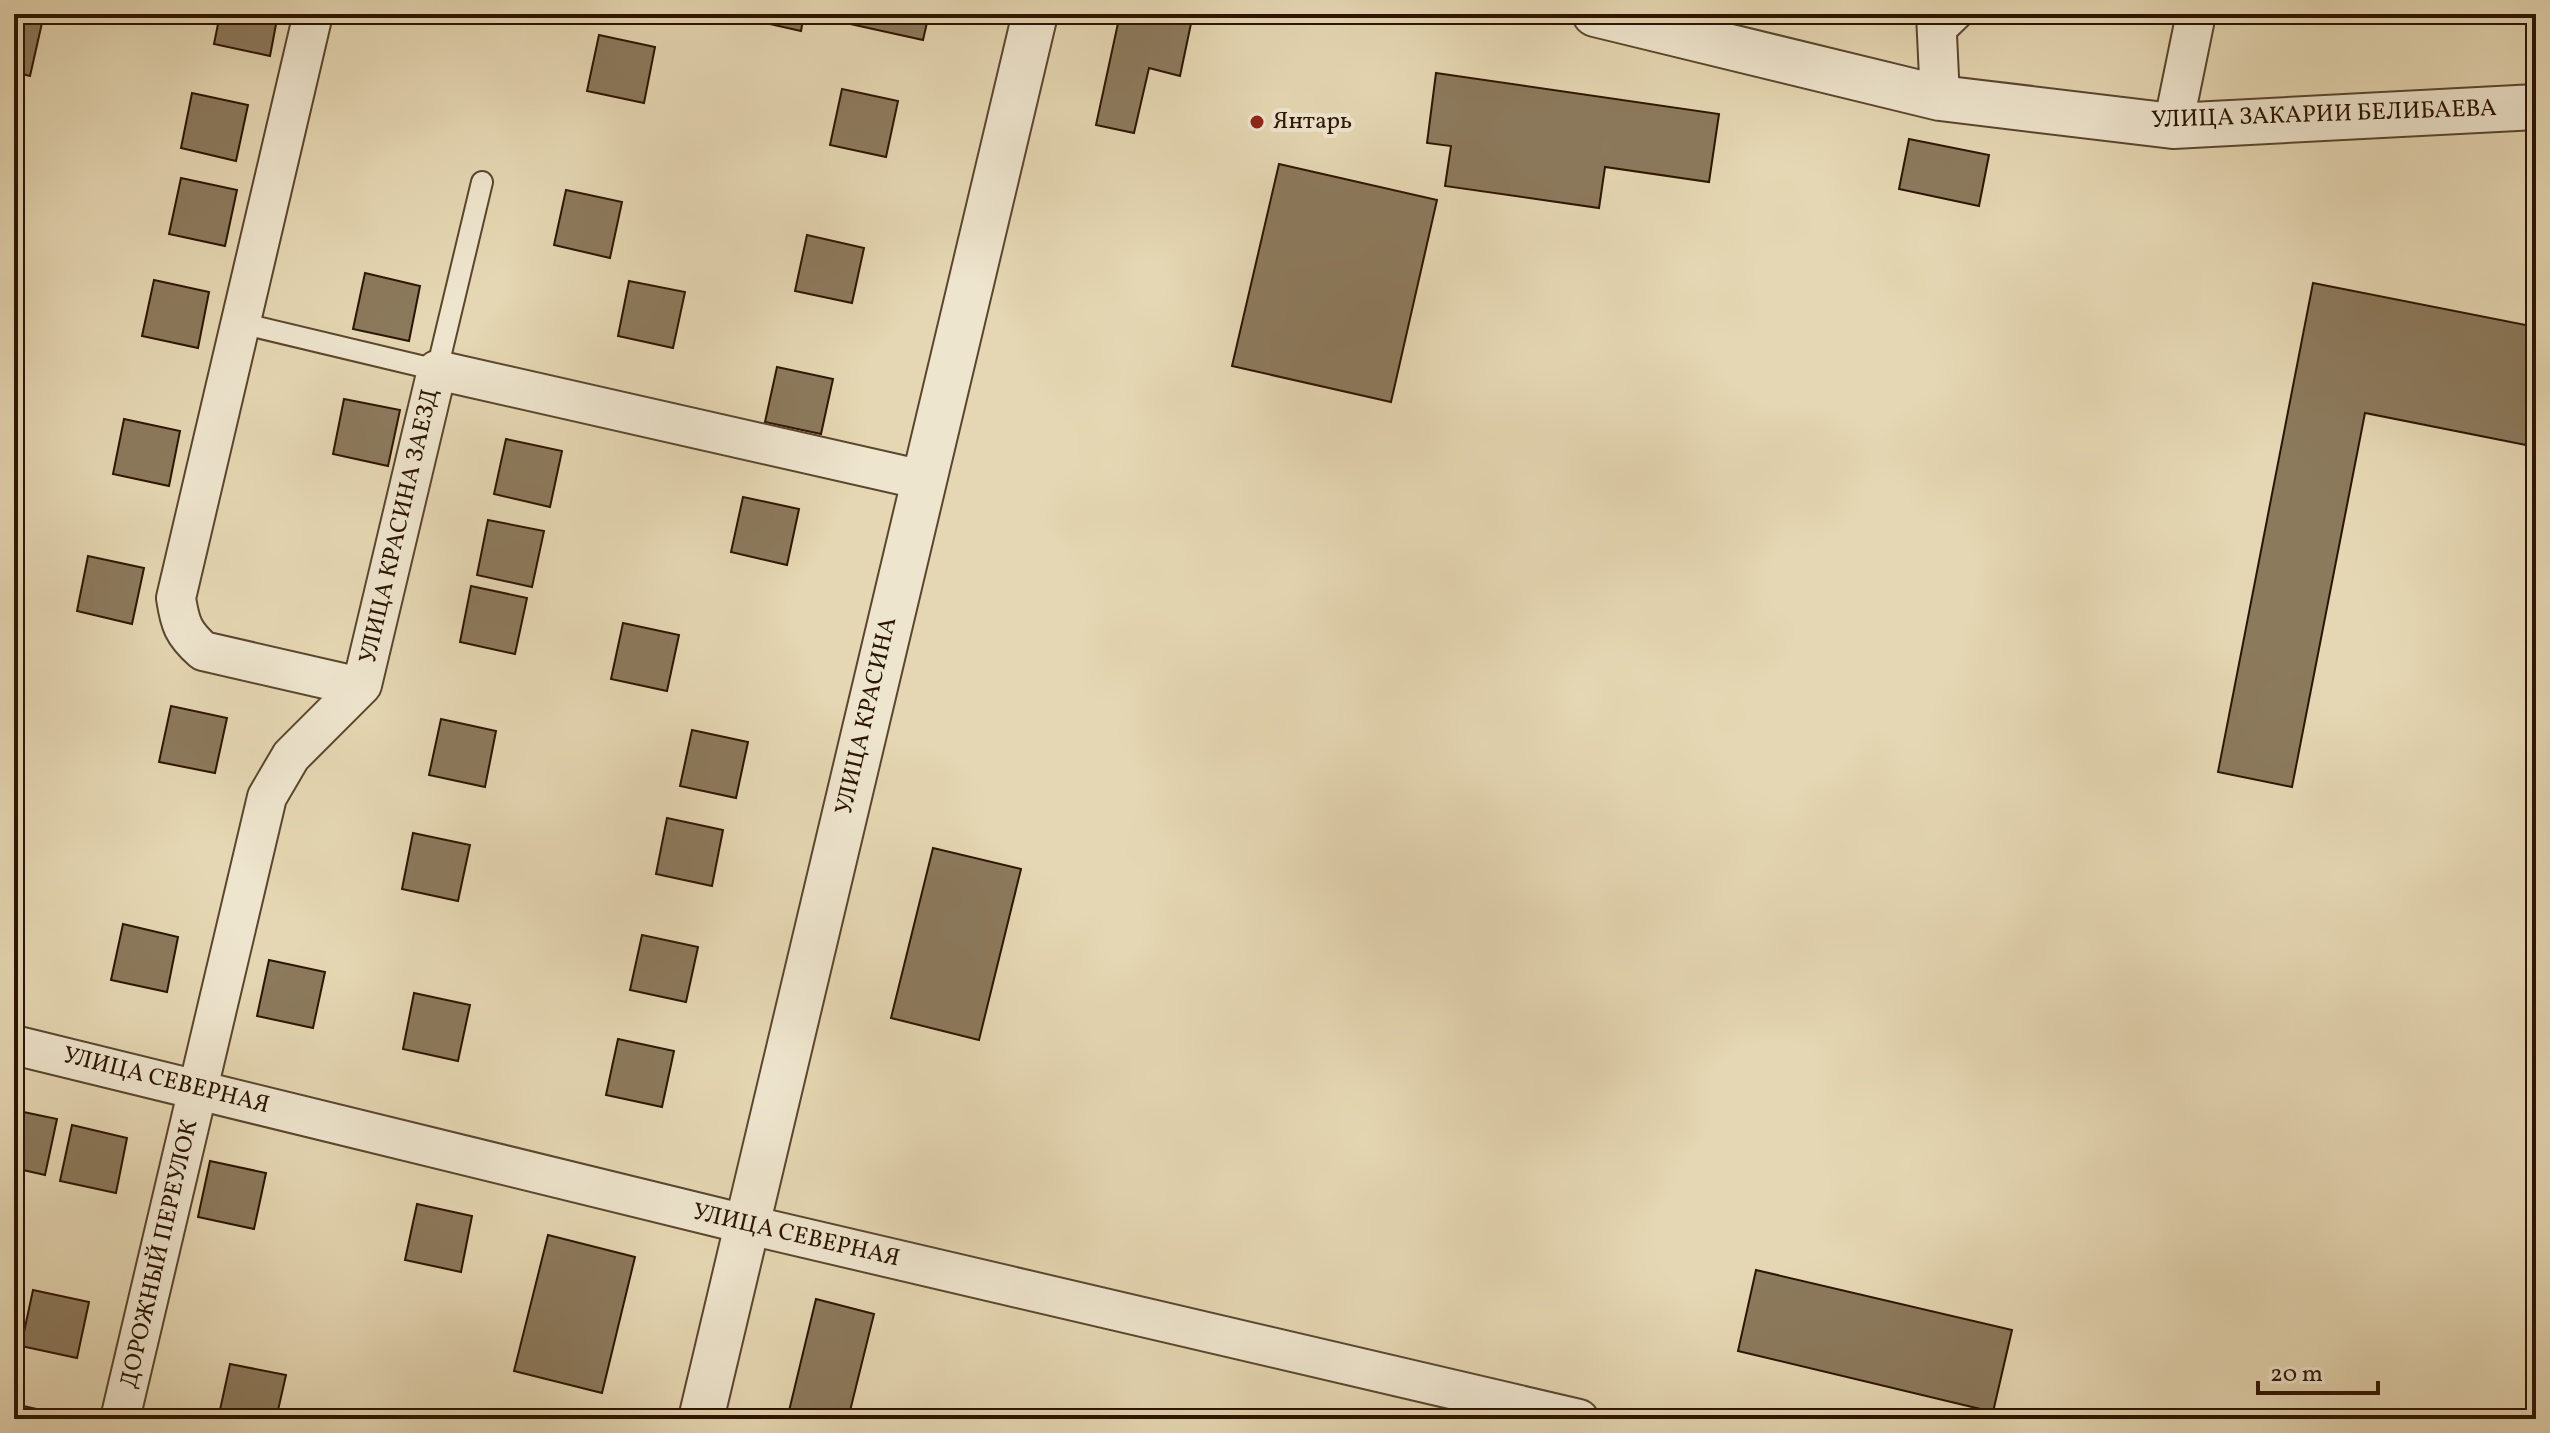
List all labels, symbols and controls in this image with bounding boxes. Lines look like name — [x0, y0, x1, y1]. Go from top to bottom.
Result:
street label: УЛИЦА ЗАКАРИИ БЕЛИБАЕВА — [2151, 92, 2497, 138]
place label: Янтарь — [1273, 105, 1352, 139]
marker: Янтарь — [1248, 113, 1266, 131]
street label: УЛИЦА КРАСИНА ЗАЕЗД — [352, 385, 448, 667]
street label: УЛИЦА КРАСИНА — [828, 614, 906, 818]
street label: УЛИЦА СЕВЕРНАЯ — [59, 1039, 273, 1123]
street label: ДОРОЖНЫЙ ПЕРЕУЛОК — [113, 1116, 207, 1392]
street label: УЛИЦА СЕВЕРНАЯ — [689, 1196, 903, 1276]
scale bar — [2258, 1345, 2378, 1395]
text: 20 m — [2270, 1358, 2323, 1392]

